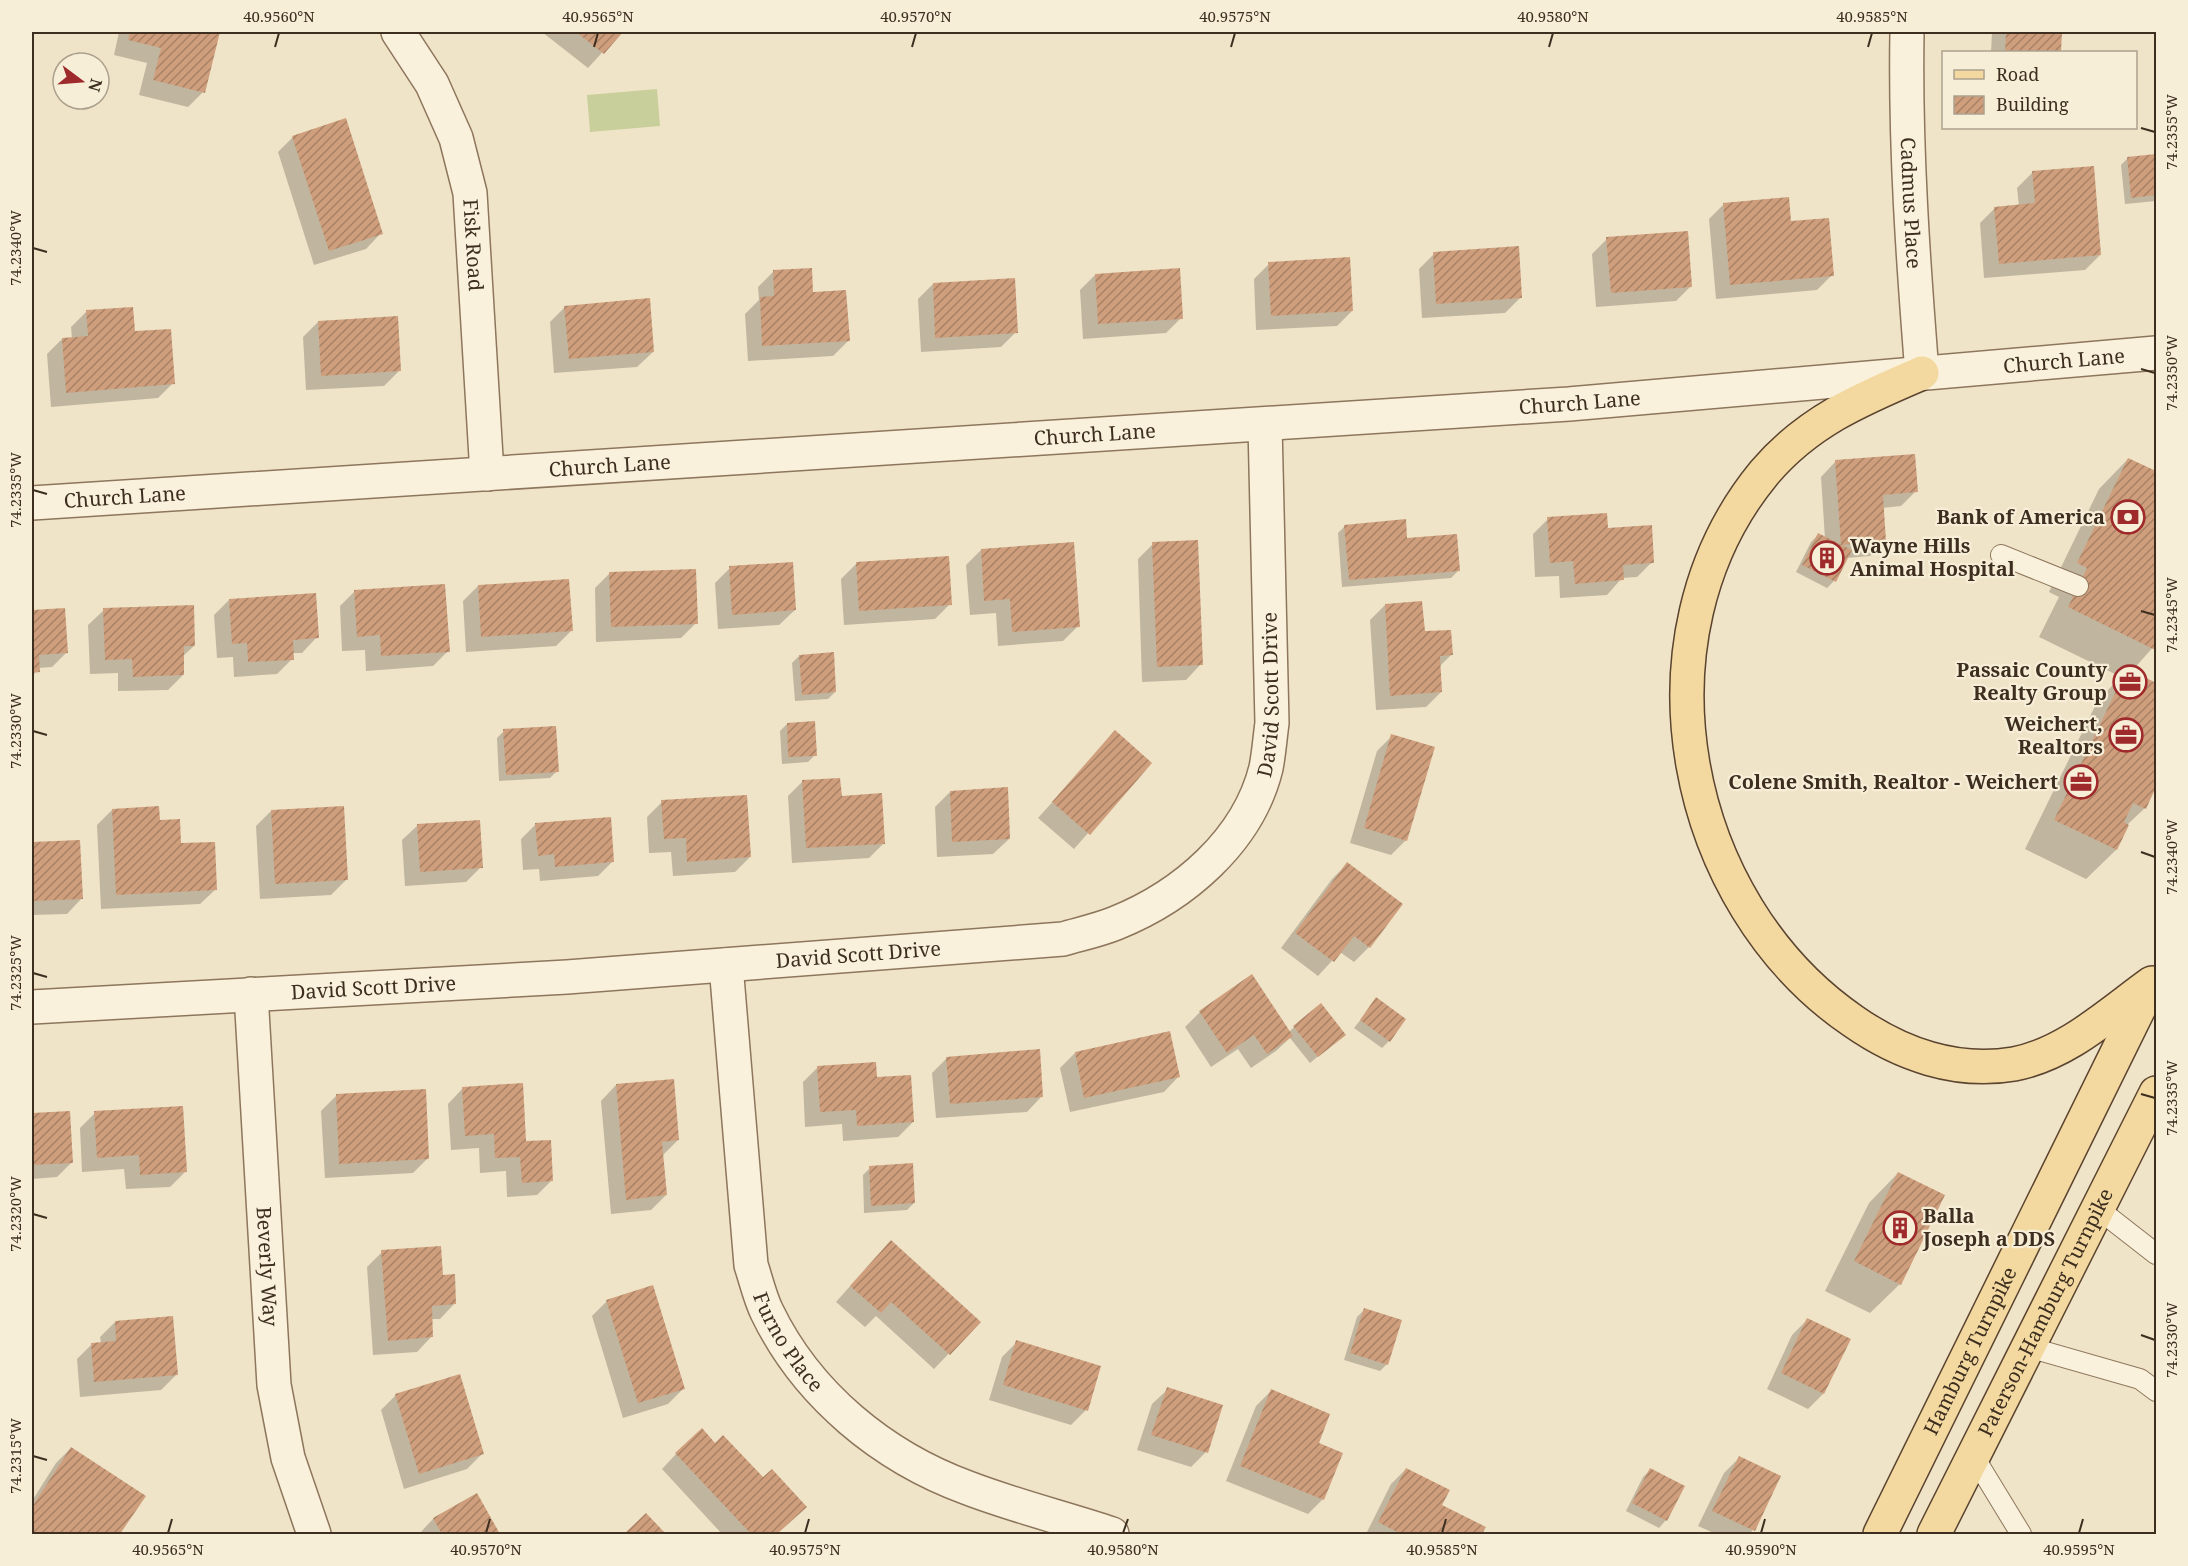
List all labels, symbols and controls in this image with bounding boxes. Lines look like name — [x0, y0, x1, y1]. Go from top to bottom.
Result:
text: 40.9560°N — [243, 6, 315, 26]
text: 40.9565°N — [562, 6, 634, 26]
text: 40.9570°N — [880, 6, 952, 26]
text: 40.9575°N — [1199, 6, 1271, 26]
text: 40.9580°N — [1517, 6, 1589, 26]
text: 40.9585°N — [1836, 6, 1908, 26]
north arrow — [51, 51, 111, 111]
legend — [1942, 51, 2137, 129]
text: Road — [1996, 62, 2039, 86]
text: N — [83, 76, 108, 95]
text: Building — [1996, 92, 2069, 116]
text: 74.2355°W — [2161, 94, 2181, 170]
street label: Cadmus Place — [1895, 137, 1928, 270]
street label: Fisk Road — [457, 198, 490, 292]
text: 74.2340°W — [5, 210, 25, 286]
text: 74.2350°W — [2161, 335, 2181, 411]
street label: Church Lane — [2002, 342, 2126, 379]
street label: Church Lane — [1518, 384, 1642, 420]
street label: Church Lane — [1033, 417, 1157, 451]
street label: Church Lane — [548, 448, 672, 483]
text: 74.2335°W — [5, 452, 25, 528]
street label: Church Lane — [63, 479, 187, 514]
bank icon: Bank of America — [2110, 499, 2146, 535]
place label: Bank of America — [1936, 503, 2105, 530]
place label: Wayne Hills Animal Hospital — [1850, 532, 2015, 582]
building icon: Wayne Hills Animal Hospital — [1809, 540, 1845, 576]
text: 74.2345°W — [2161, 577, 2181, 653]
street label: David Scott Drive — [1250, 612, 1285, 780]
place label: Passaic County Realty Group — [1956, 656, 2107, 706]
office icon: Passaic County Realty Group — [2112, 664, 2148, 700]
text: 74.2330°W — [5, 693, 25, 769]
place label: Weichert, Realtors — [2005, 710, 2103, 760]
office icon: Weichert, Realtors — [2108, 717, 2144, 753]
office icon: Colene Smith, Realtor - Weichert — [2063, 764, 2099, 800]
place label: Colene Smith, Realtor - Weichert — [1728, 768, 2058, 795]
text: 74.2340°W — [2161, 819, 2181, 895]
street label: David Scott Drive — [775, 934, 942, 974]
text: 74.2325°W — [5, 935, 25, 1011]
street label: David Scott Drive — [290, 969, 457, 1005]
text: 74.2335°W — [2161, 1060, 2181, 1136]
text: 74.2320°W — [5, 1176, 25, 1252]
street label: Paterson-Hamburg Turnpike — [1971, 1184, 2119, 1441]
place label: Balla Joseph a DDS — [1922, 1202, 2055, 1252]
street label: Beverly Way — [251, 1206, 285, 1328]
building icon: Balla Joseph a DDS — [1882, 1210, 1918, 1246]
street label: Hamburg Turnpike — [1917, 1262, 2023, 1439]
street label: Furno Place — [747, 1288, 830, 1397]
text: 74.2330°W — [2161, 1302, 2181, 1378]
text: 74.2315°W — [5, 1418, 25, 1494]
text: 40.9565°N — [132, 1539, 204, 1559]
text: 40.9570°N — [450, 1539, 522, 1559]
text: 40.9575°N — [769, 1539, 841, 1559]
text: 40.9580°N — [1087, 1539, 1159, 1559]
text: 40.9585°N — [1406, 1539, 1478, 1559]
text: 40.9590°N — [1725, 1539, 1797, 1559]
text: 40.9595°N — [2043, 1539, 2115, 1559]

